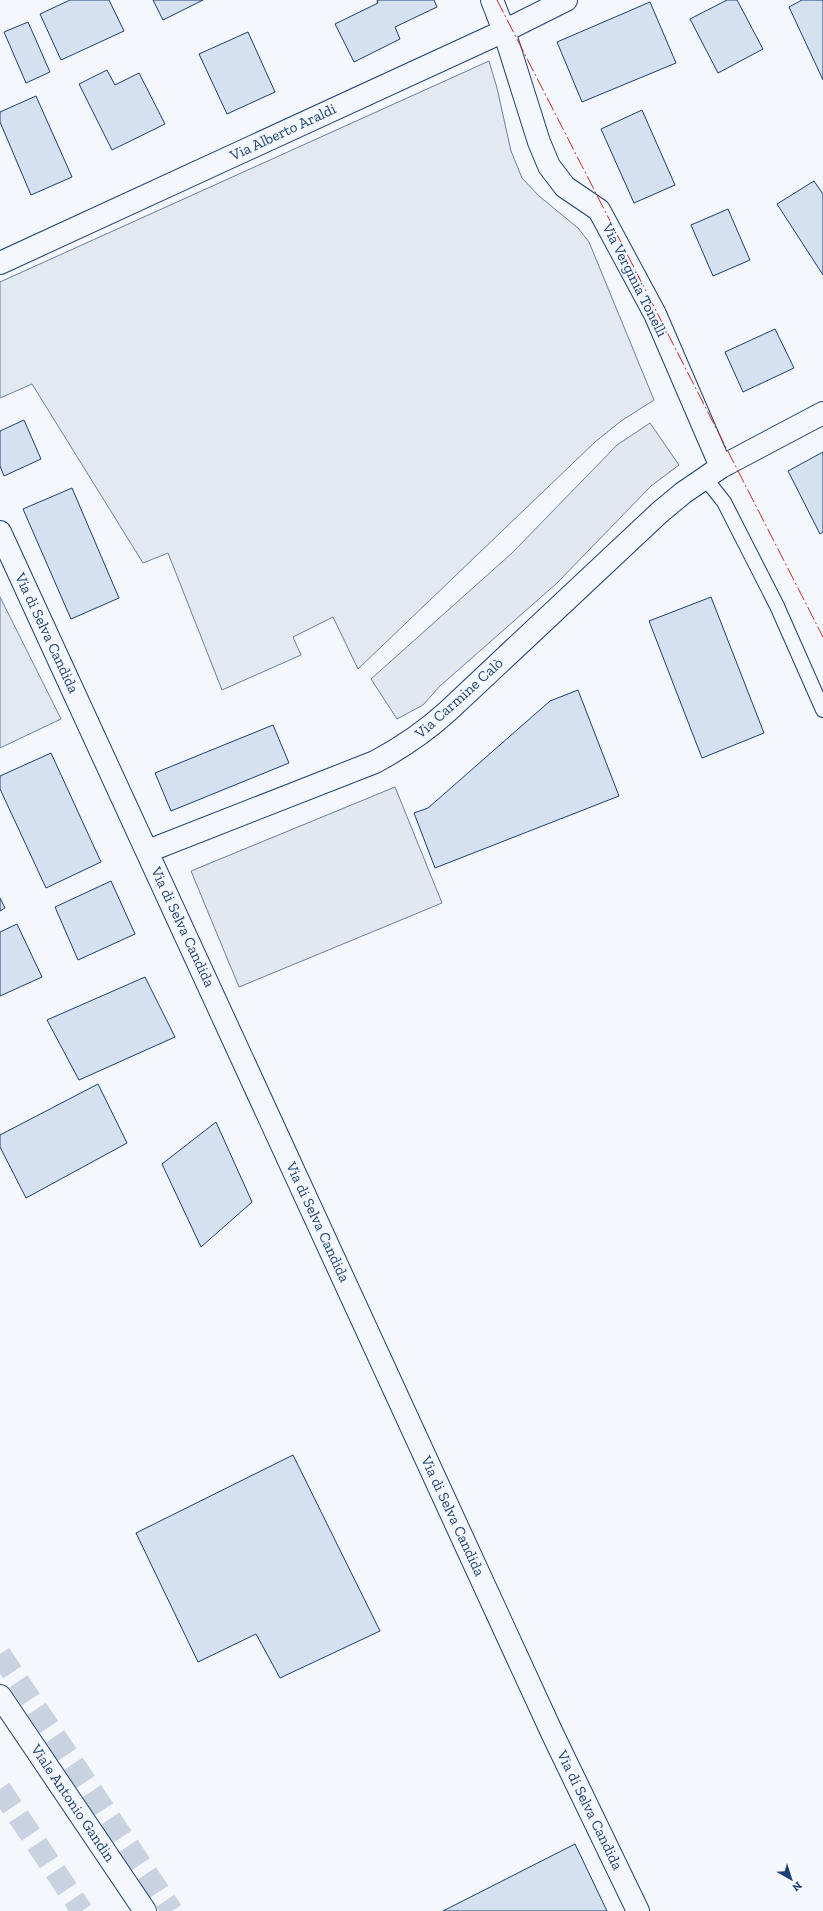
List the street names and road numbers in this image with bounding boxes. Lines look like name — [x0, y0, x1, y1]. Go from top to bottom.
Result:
street label: Via Alberto Araldi — [226, 100, 339, 165]
street label: Via Verginia Tonelli — [598, 219, 671, 340]
street label: Via di Selva Candida — [11, 569, 83, 696]
street label: Via Carmine Calò — [410, 654, 507, 743]
street label: Via di Selva Candida — [147, 863, 219, 990]
street label: Via di Selva Candida — [282, 1158, 354, 1285]
street label: Via di Selva Candida — [417, 1452, 489, 1579]
street label: Viale Antonio Gandin — [27, 1740, 119, 1865]
street label: Via di Selva Candida — [553, 1746, 627, 1873]

